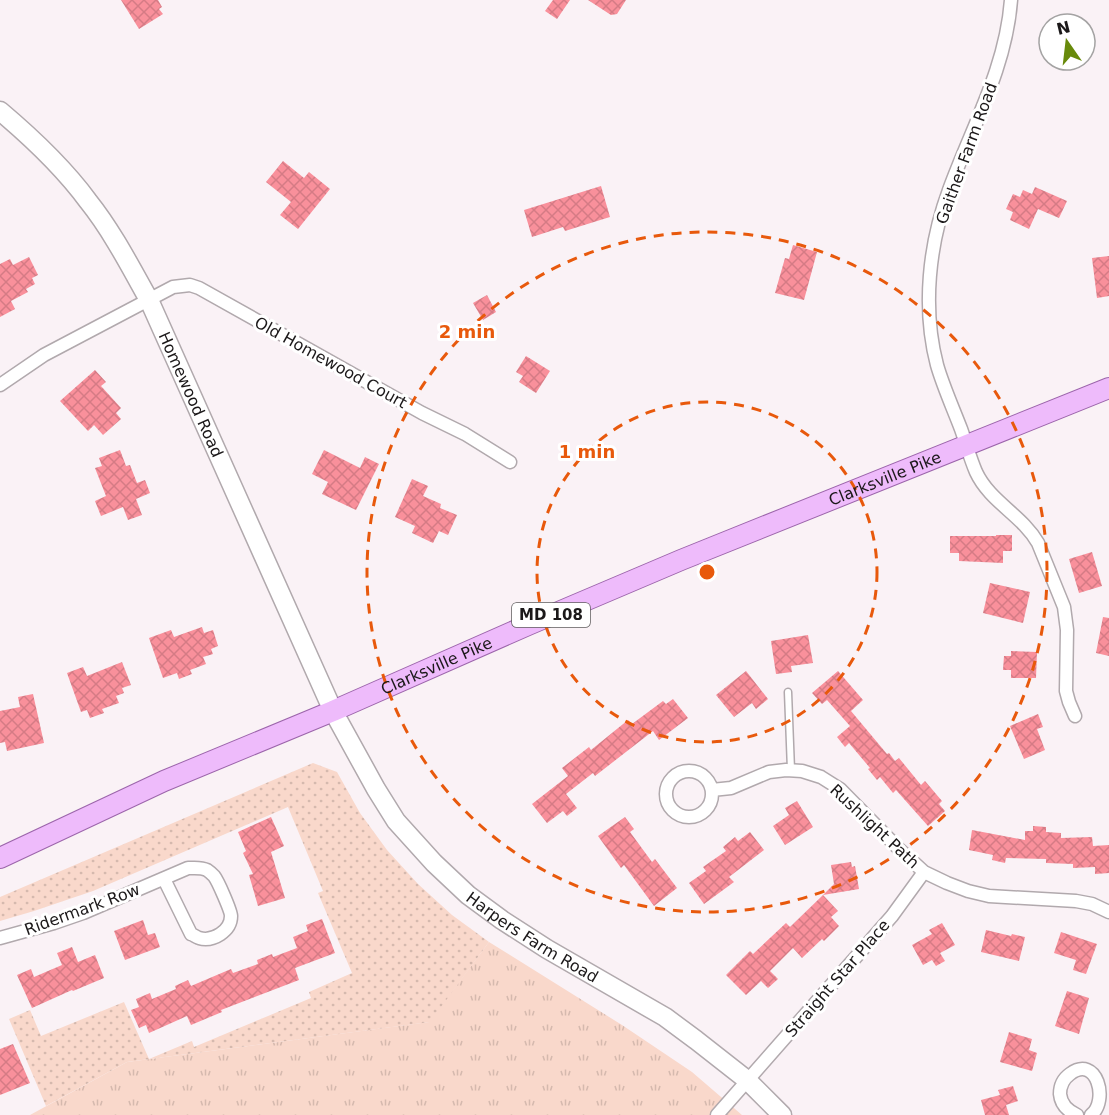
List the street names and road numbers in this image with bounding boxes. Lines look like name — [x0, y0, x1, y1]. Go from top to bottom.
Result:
street label: Gaither Farm Road — [932, 80, 1001, 227]
street label: Old Homewood Court — [251, 313, 410, 412]
street label: Homewood Road — [154, 329, 227, 460]
street label: Clarksville Pike — [826, 447, 944, 510]
road number: MD 108 — [512, 603, 590, 627]
street label: Clarksville Pike — [378, 633, 495, 699]
street label: Rushlight Path — [826, 780, 923, 872]
street label: Ridermark Row — [22, 880, 142, 939]
street label: Harpers Farm Road — [462, 888, 602, 987]
street label: Straight Star Place — [781, 916, 894, 1041]

